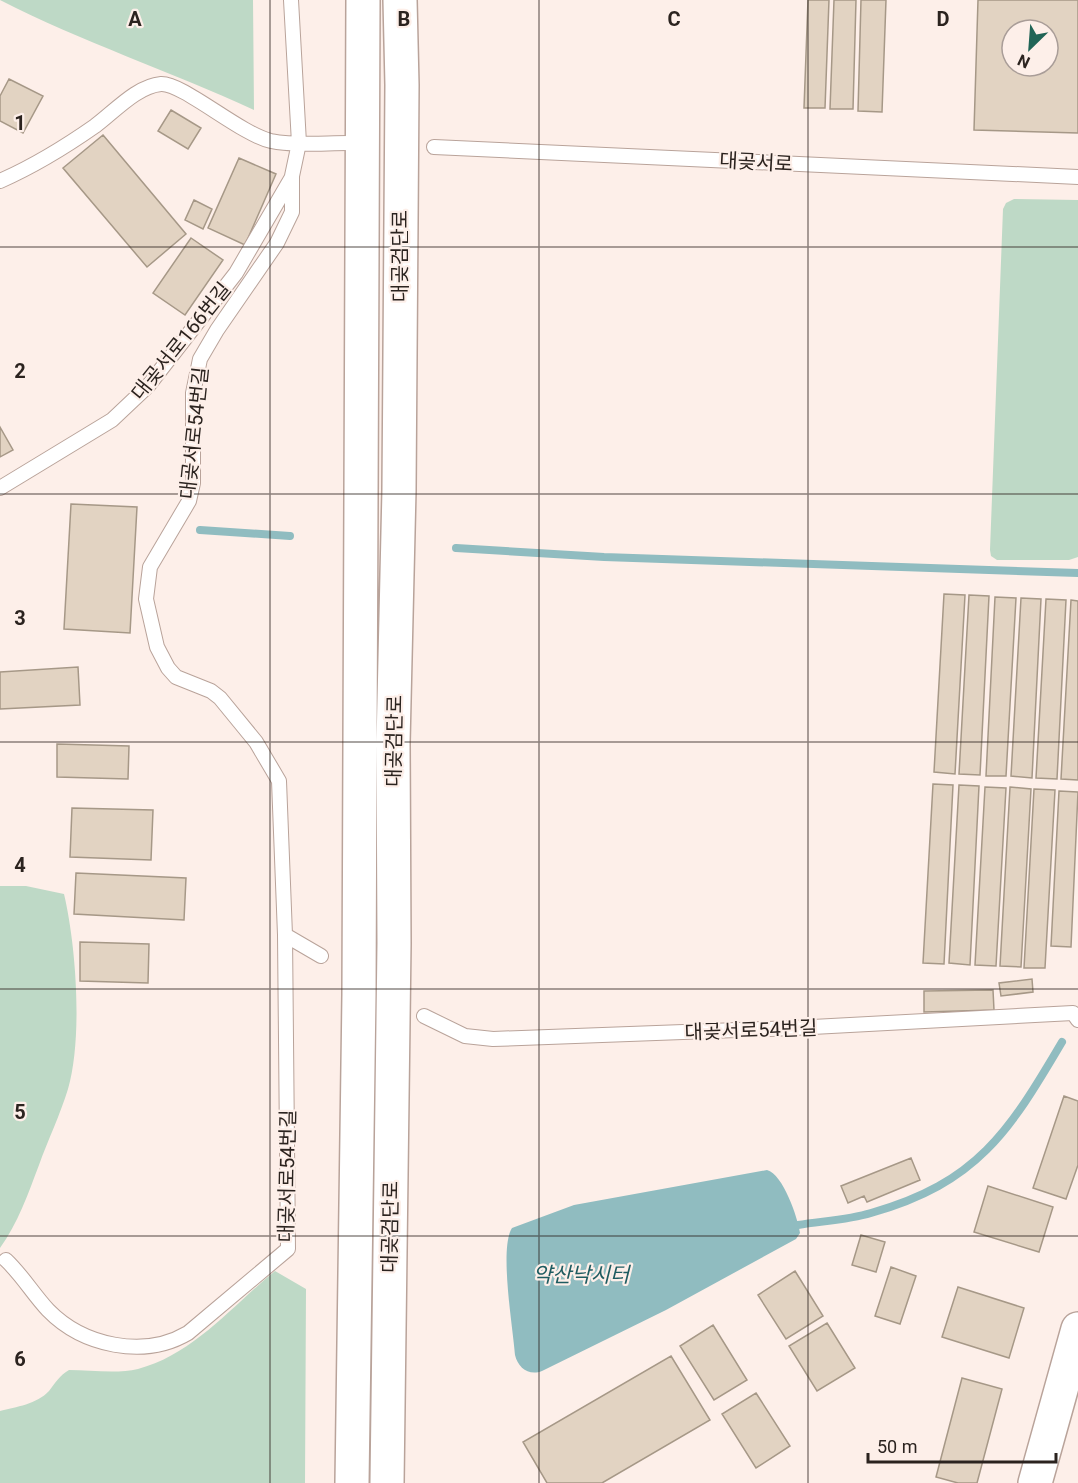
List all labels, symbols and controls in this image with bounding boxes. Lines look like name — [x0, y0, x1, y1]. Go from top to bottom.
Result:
text: A — [128, 7, 142, 31]
text: B — [398, 7, 410, 31]
text: C — [667, 7, 681, 31]
text: D — [937, 7, 950, 31]
north arrow — [1000, 18, 1060, 78]
text: N — [1015, 50, 1033, 72]
text: 1 — [14, 111, 26, 135]
street label: 대곶서로 — [719, 148, 793, 176]
street label: 대곶검단로 — [388, 210, 412, 302]
street label: 대곶서로166번길 — [126, 277, 236, 405]
text: 2 — [14, 359, 26, 383]
street label: 대곶서로54번길 — [175, 366, 213, 500]
text: 3 — [14, 606, 26, 630]
street label: 대곶검단로 — [381, 695, 407, 787]
text: 4 — [14, 853, 26, 877]
street label: 대곶서로54번길 — [684, 1016, 818, 1044]
text: 5 — [14, 1100, 26, 1124]
street label: 대곶서로54번길 — [274, 1109, 300, 1243]
street label: 대곶검단로 — [377, 1181, 403, 1273]
water label: 약산낙시터 — [533, 1263, 632, 1287]
text: 6 — [14, 1347, 26, 1371]
scale bar — [868, 1426, 1056, 1464]
text: 50 m — [877, 1436, 917, 1457]

